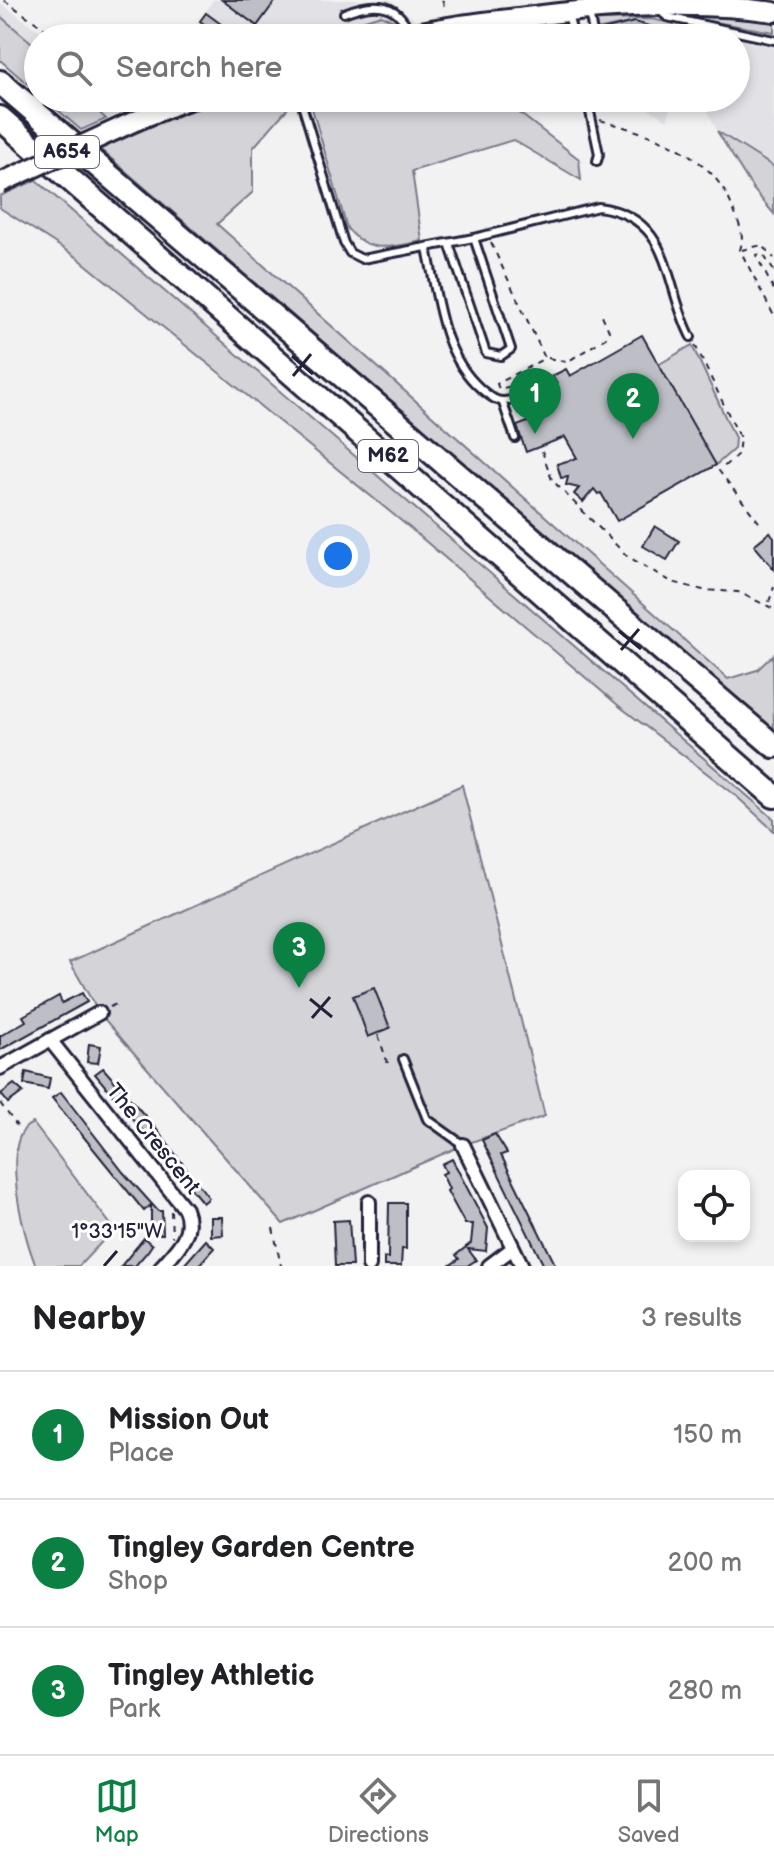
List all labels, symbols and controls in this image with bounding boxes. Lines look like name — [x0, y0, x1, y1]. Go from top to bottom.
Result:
search box — [24, 24, 750, 112]
icon: search — [52, 46, 96, 90]
text: Search here — [116, 50, 282, 86]
road number: A654 — [35, 136, 99, 168]
pin: 1 — [509, 368, 561, 434]
pin: 2 — [607, 373, 659, 439]
road number: M62 — [358, 440, 418, 472]
your location — [318, 536, 358, 576]
pin: 3 — [273, 922, 325, 988]
street label: The Crescent — [100, 1078, 206, 1200]
map controls — [678, 1170, 750, 1242]
button: locate — [678, 1170, 750, 1242]
text: 1°33'15"W — [72, 1220, 162, 1244]
text: Nearby — [32, 1298, 146, 1339]
text: 3 results — [641, 1303, 742, 1334]
text: Mission Out — [108, 1402, 269, 1438]
text: 1 — [53, 1420, 63, 1451]
text: 150 m — [673, 1420, 742, 1451]
text: Place — [108, 1438, 174, 1469]
text: Tingley Garden Centre — [108, 1530, 415, 1566]
text: 2 — [50, 1548, 66, 1579]
text: 200 m — [668, 1548, 742, 1579]
text: Shop — [108, 1566, 168, 1597]
text: Tingley Athletic — [108, 1658, 314, 1694]
text: 3 — [50, 1676, 66, 1707]
text: 280 m — [668, 1676, 742, 1707]
text: Park — [108, 1694, 160, 1725]
tab: Map — [94, 1774, 139, 1849]
tab: Directions — [328, 1774, 429, 1849]
tab: Saved — [618, 1774, 680, 1849]

